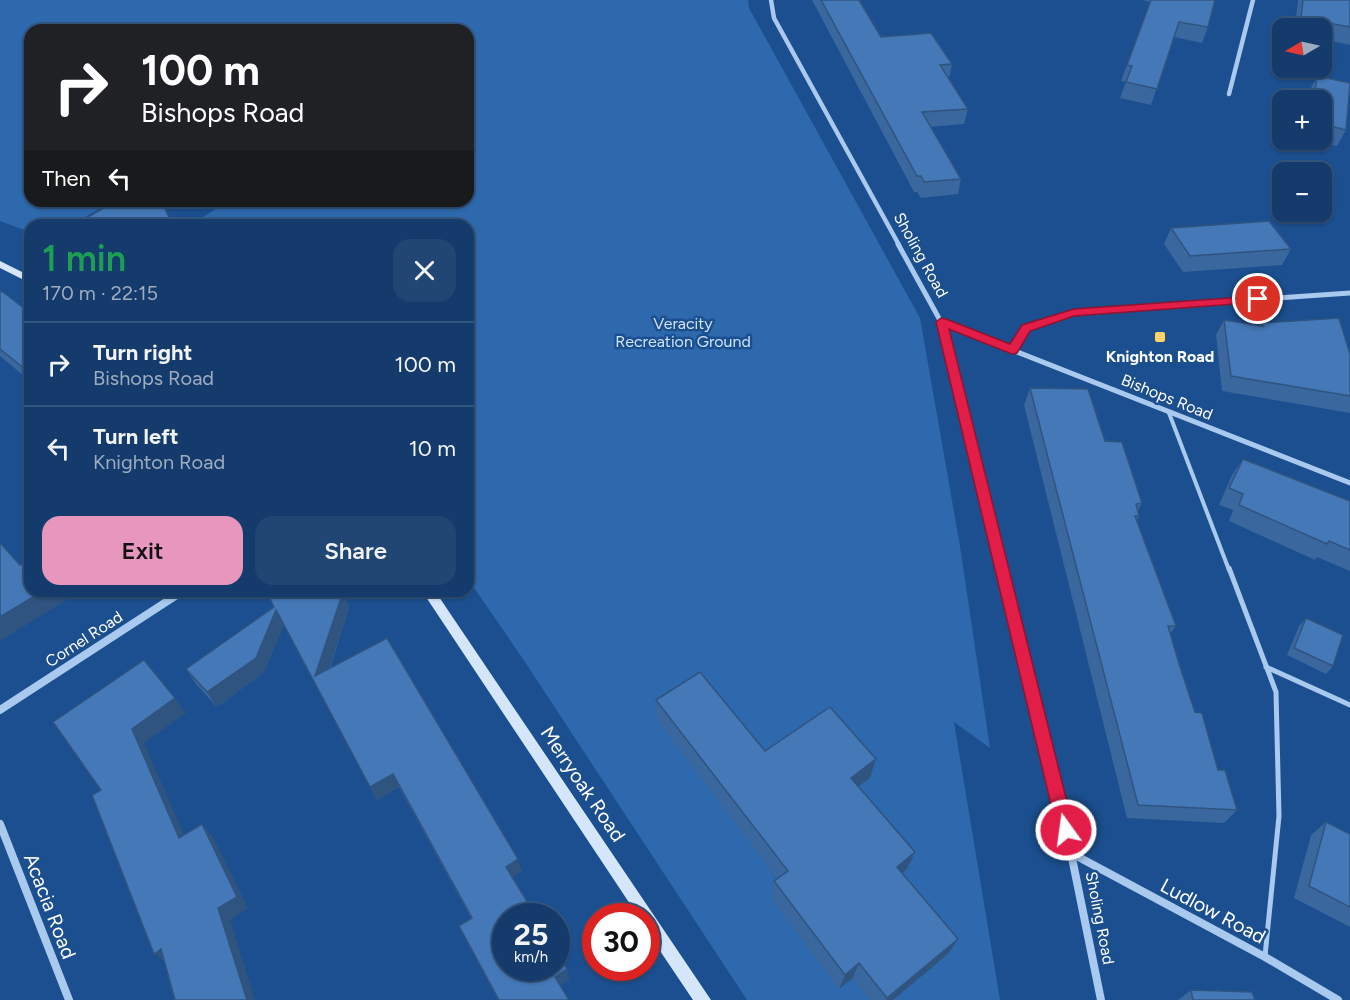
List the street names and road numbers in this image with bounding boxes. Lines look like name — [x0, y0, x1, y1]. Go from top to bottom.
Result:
street label: Sholing Road — [890, 209, 952, 301]
street label: Bishops Road — [1119, 370, 1215, 424]
street label: Cornel Road — [42, 607, 126, 671]
street label: Merryoak Road — [536, 722, 630, 846]
street label: Acacia Road — [19, 850, 81, 962]
street label: Sholing Road — [1082, 870, 1118, 966]
street label: Ludlow Road — [1156, 873, 1270, 949]

